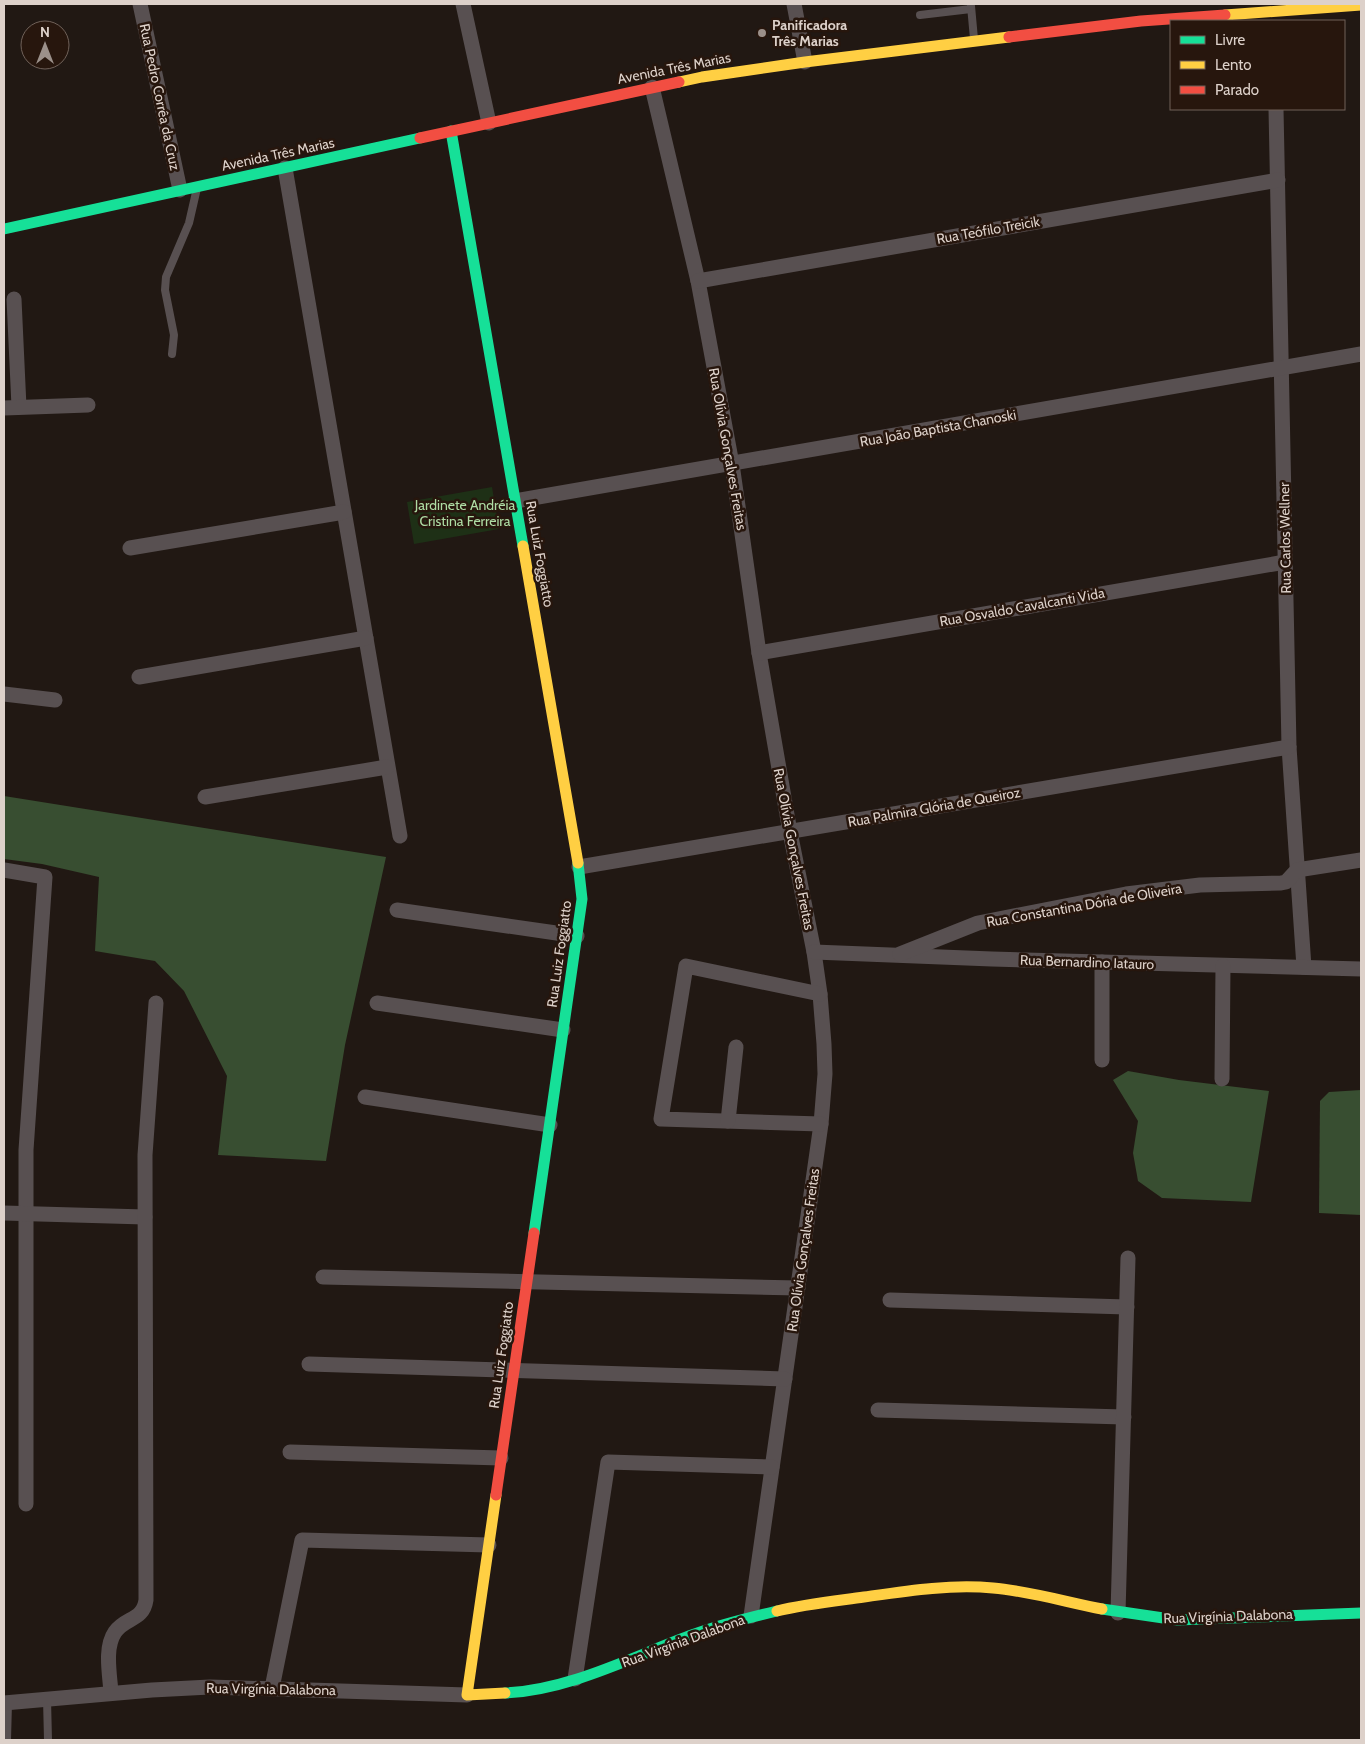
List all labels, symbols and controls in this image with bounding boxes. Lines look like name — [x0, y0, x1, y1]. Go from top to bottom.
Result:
place label: Panificadora Três Marias — [772, 16, 847, 50]
north arrow — [20, 20, 70, 70]
legend — [1170, 20, 1345, 110]
street label: Rua Pedro Corrêa da Cruz — [136, 22, 184, 172]
text: N — [40, 23, 50, 41]
marker: Panificadora Três Marias — [756, 27, 768, 39]
text: Livre — [1215, 31, 1246, 49]
street label: Avenida Três Marias — [616, 48, 732, 88]
text: Lento — [1215, 56, 1252, 74]
text: Parado — [1215, 81, 1259, 99]
street label: Avenida Três Marias — [220, 133, 336, 175]
street label: Rua Teófilo Treicik — [935, 212, 1042, 248]
street label: Rua Olívia Gonçalves Freitas — [705, 366, 751, 532]
street label: Rua João Baptista Chanoski — [858, 405, 1018, 451]
street label: Rua Carlos Wellner — [1275, 482, 1295, 594]
park label: Jardinete Andréia Cristina Ferreira — [414, 496, 515, 530]
street label: Rua Luiz Foggiatto — [522, 499, 558, 609]
street label: Rua Osvaldo Cavalcanti Vida — [938, 584, 1106, 630]
street label: Rua Olívia Gonçalves Freitas — [769, 767, 819, 932]
street label: Rua Palmira Glória de Queiroz — [846, 783, 1022, 831]
street label: Rua Constantina Dória de Oliveira — [985, 879, 1183, 931]
street label: Rua Luiz Foggiatto — [543, 899, 575, 1009]
street label: Rua Bernardino Iatauro — [1020, 951, 1155, 973]
street label: Rua Olívia Gonçalves Freitas — [783, 1167, 823, 1333]
street label: Rua Luiz Foggiatto — [485, 1300, 517, 1410]
street label: Rua Virgínia Dalabona — [1163, 1605, 1293, 1627]
street label: Rua Virgínia Dalabona — [619, 1610, 747, 1672]
street label: Rua Virgínia Dalabona — [206, 1679, 336, 1699]

